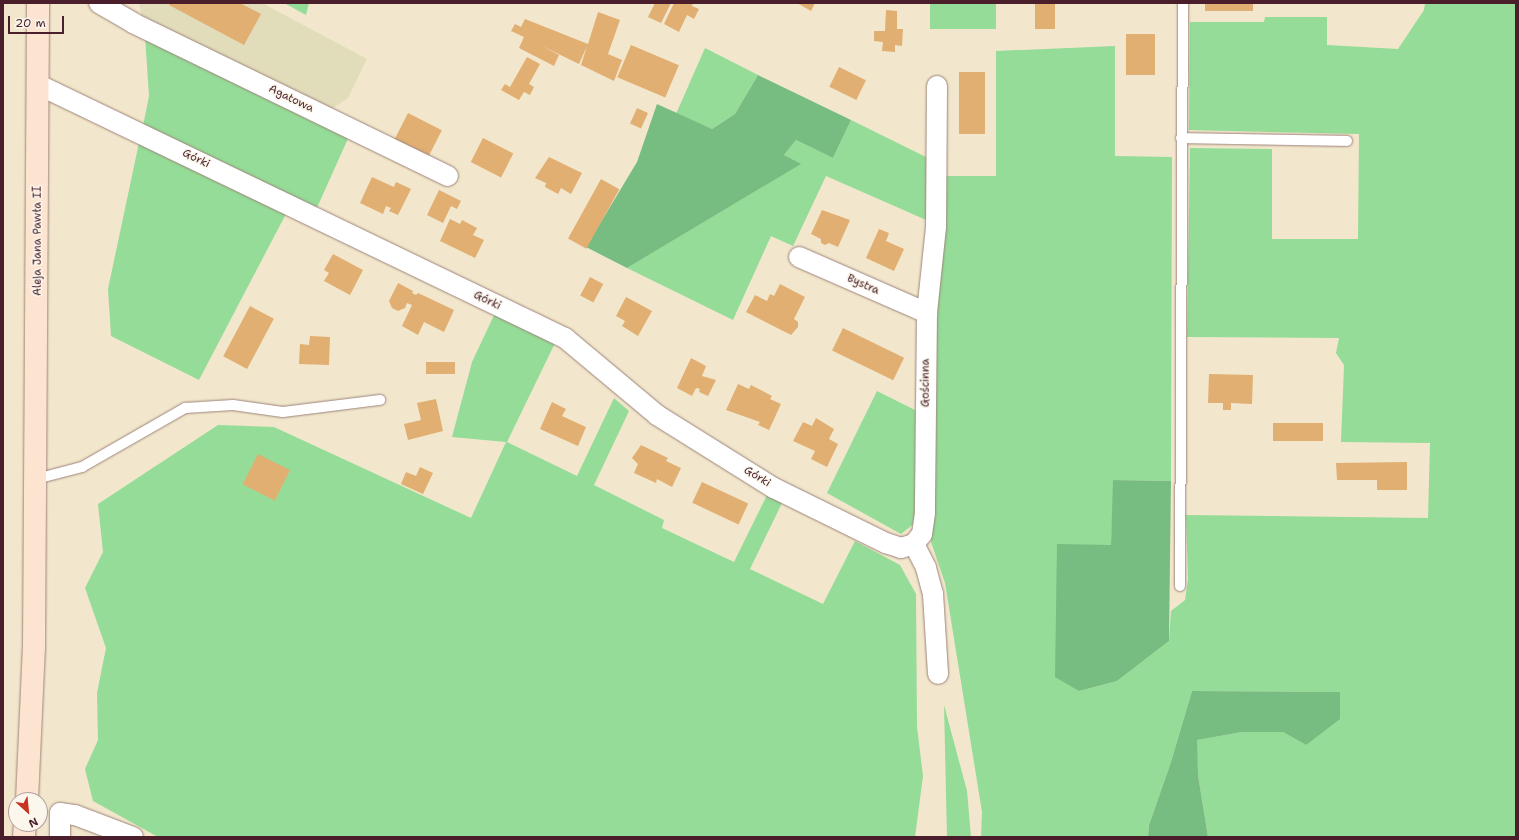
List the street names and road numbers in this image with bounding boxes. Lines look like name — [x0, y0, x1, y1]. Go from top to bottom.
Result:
street label: Agatowa — [266, 82, 316, 116]
street label: Górki — [180, 147, 212, 171]
street label: Aleja Jana Pawła II — [31, 186, 45, 296]
street label: Bystra — [845, 272, 881, 298]
street label: Górki — [471, 289, 503, 313]
street label: Gościnna — [919, 359, 933, 407]
street label: Górki — [741, 464, 773, 490]

